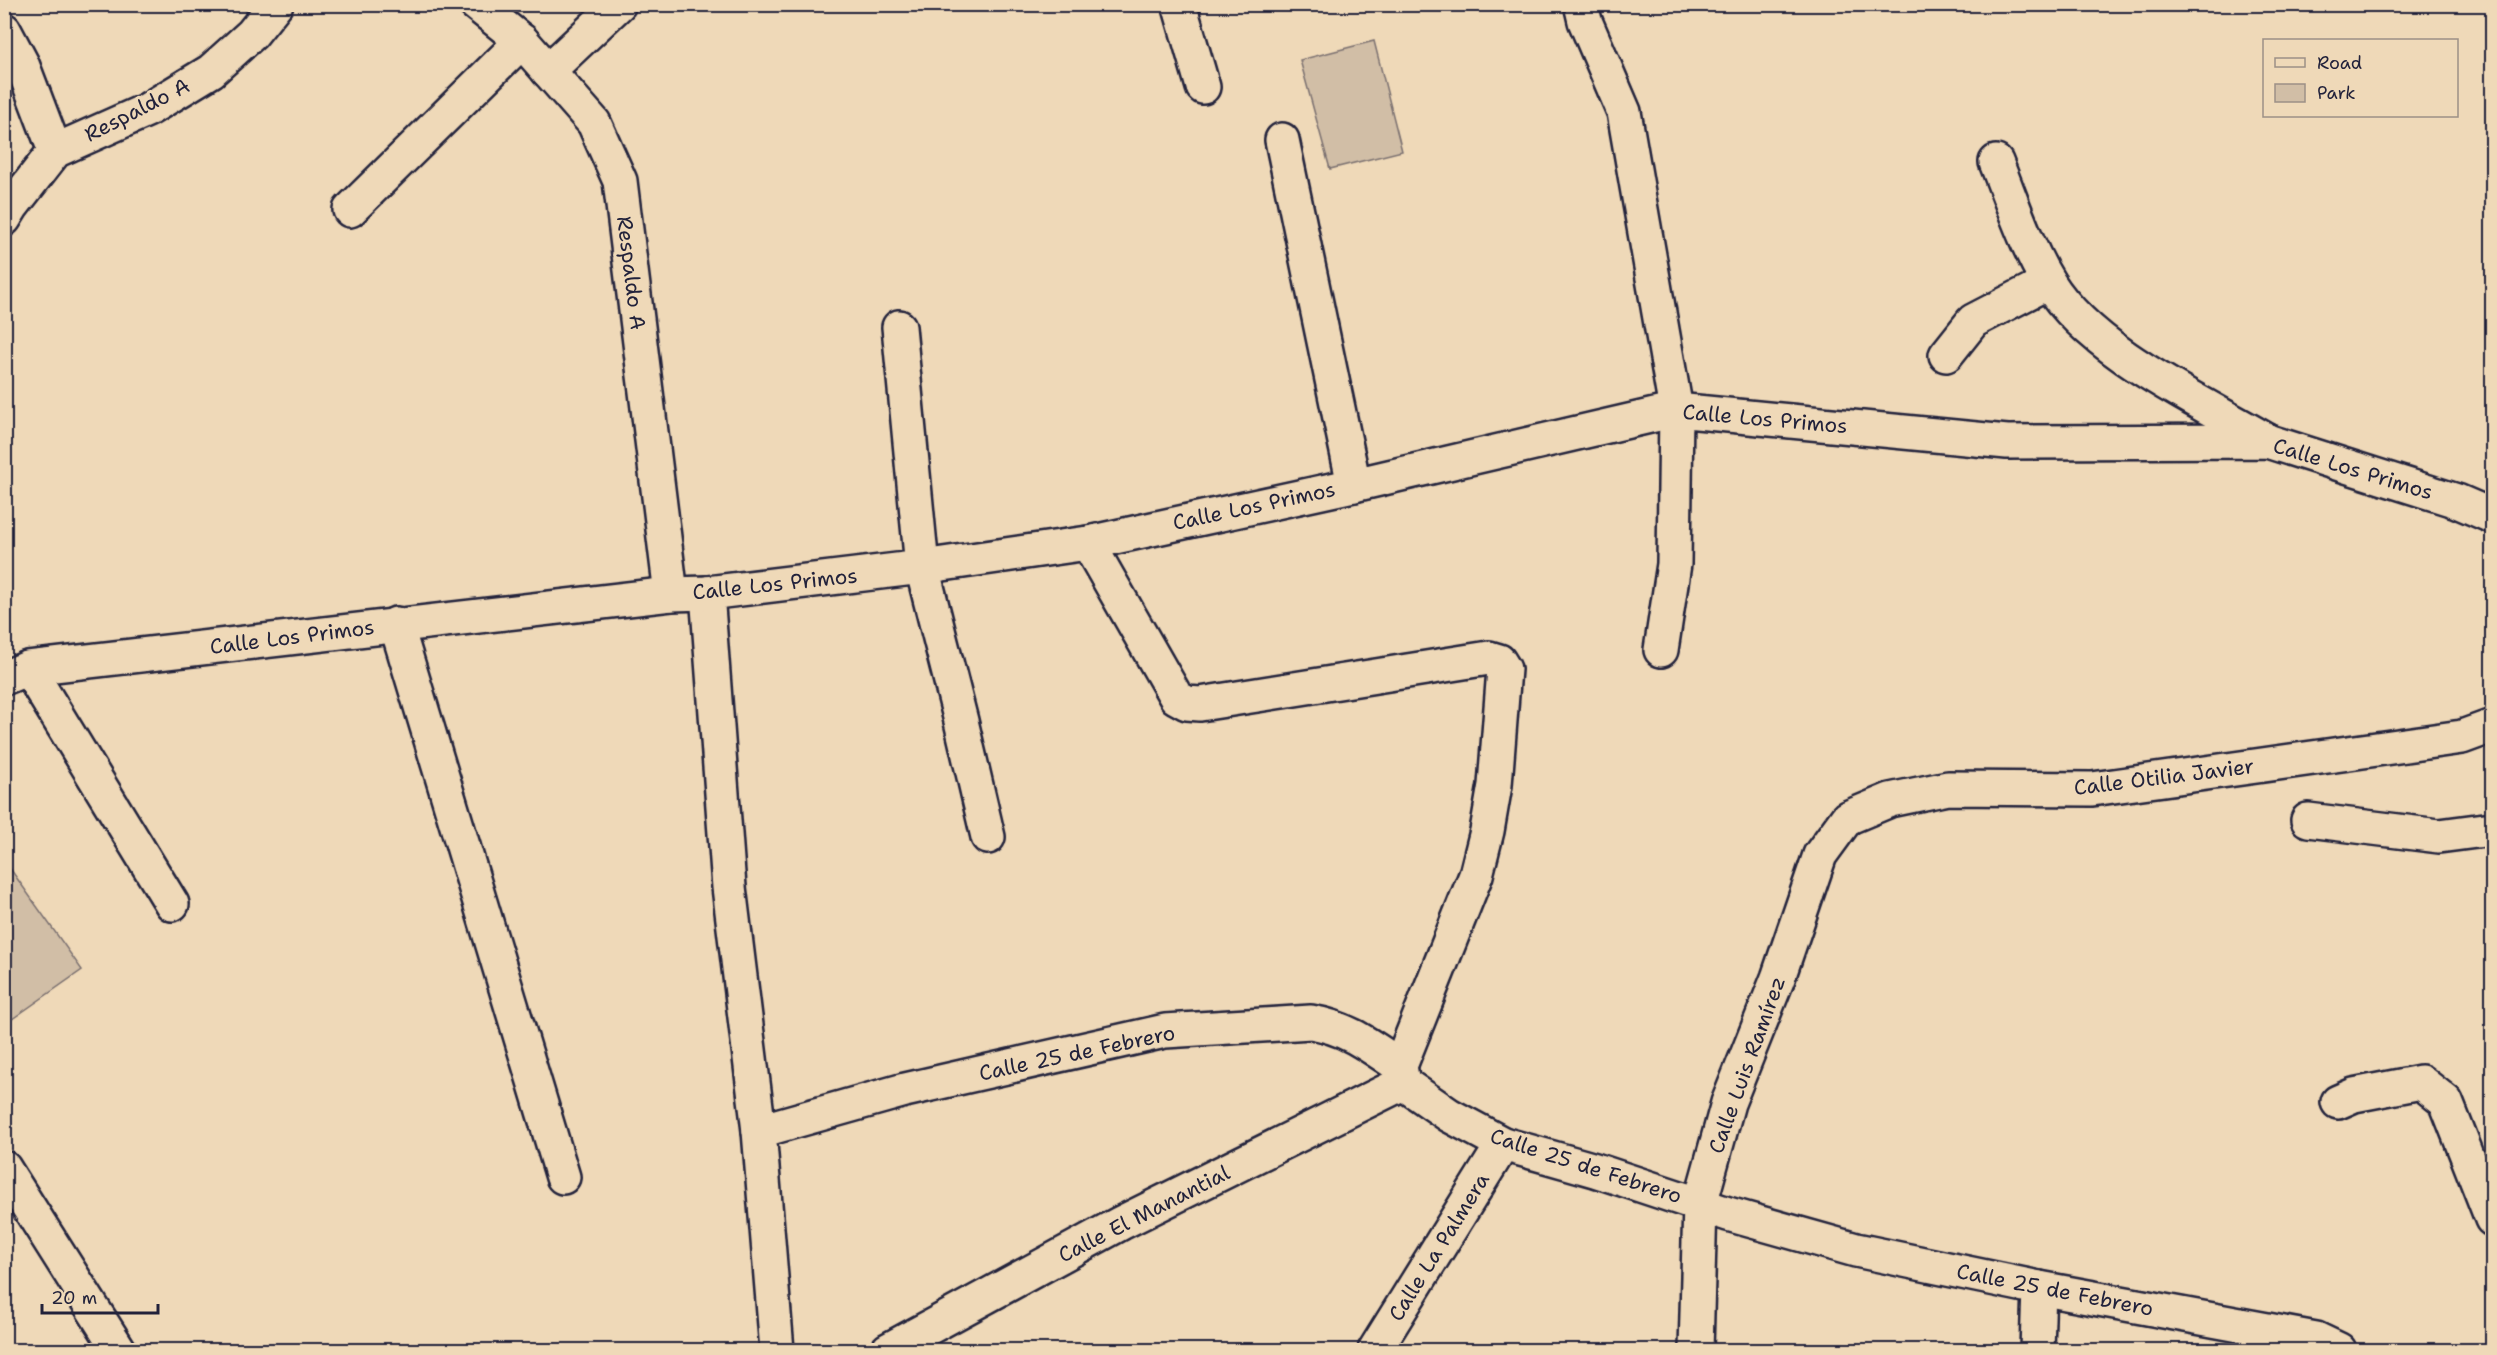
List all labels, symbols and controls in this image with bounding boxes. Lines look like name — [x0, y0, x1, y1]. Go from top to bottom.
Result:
legend — [2263, 39, 2458, 117]
text: Road — [2317, 51, 2362, 75]
street label: Respaldo A — [80, 72, 194, 148]
text: Park — [2317, 81, 2356, 105]
street label: Respaldo A — [610, 214, 652, 332]
street label: Calle Los Primos — [1681, 398, 1849, 440]
street label: Calle Los Primos — [2270, 431, 2436, 507]
street label: Calle Los Primos — [1170, 475, 1338, 537]
street label: Calle Los Primos — [691, 561, 859, 607]
street label: Calle Los Primos — [208, 613, 376, 661]
street label: Calle Otilia Javier — [2072, 752, 2256, 802]
street label: Calle Luis Ramírez — [1702, 973, 1792, 1157]
street label: Calle 25 de Febrero — [976, 1019, 1178, 1087]
street label: Calle 25 de Febrero — [1487, 1122, 1685, 1210]
street label: Calle El Manantial — [1054, 1158, 1235, 1269]
street label: Calle La Palmera — [1382, 1167, 1496, 1327]
street label: Calle 25 de Febrero — [1954, 1257, 2156, 1323]
scale bar — [42, 1277, 158, 1315]
text: 20 m — [51, 1286, 97, 1310]

